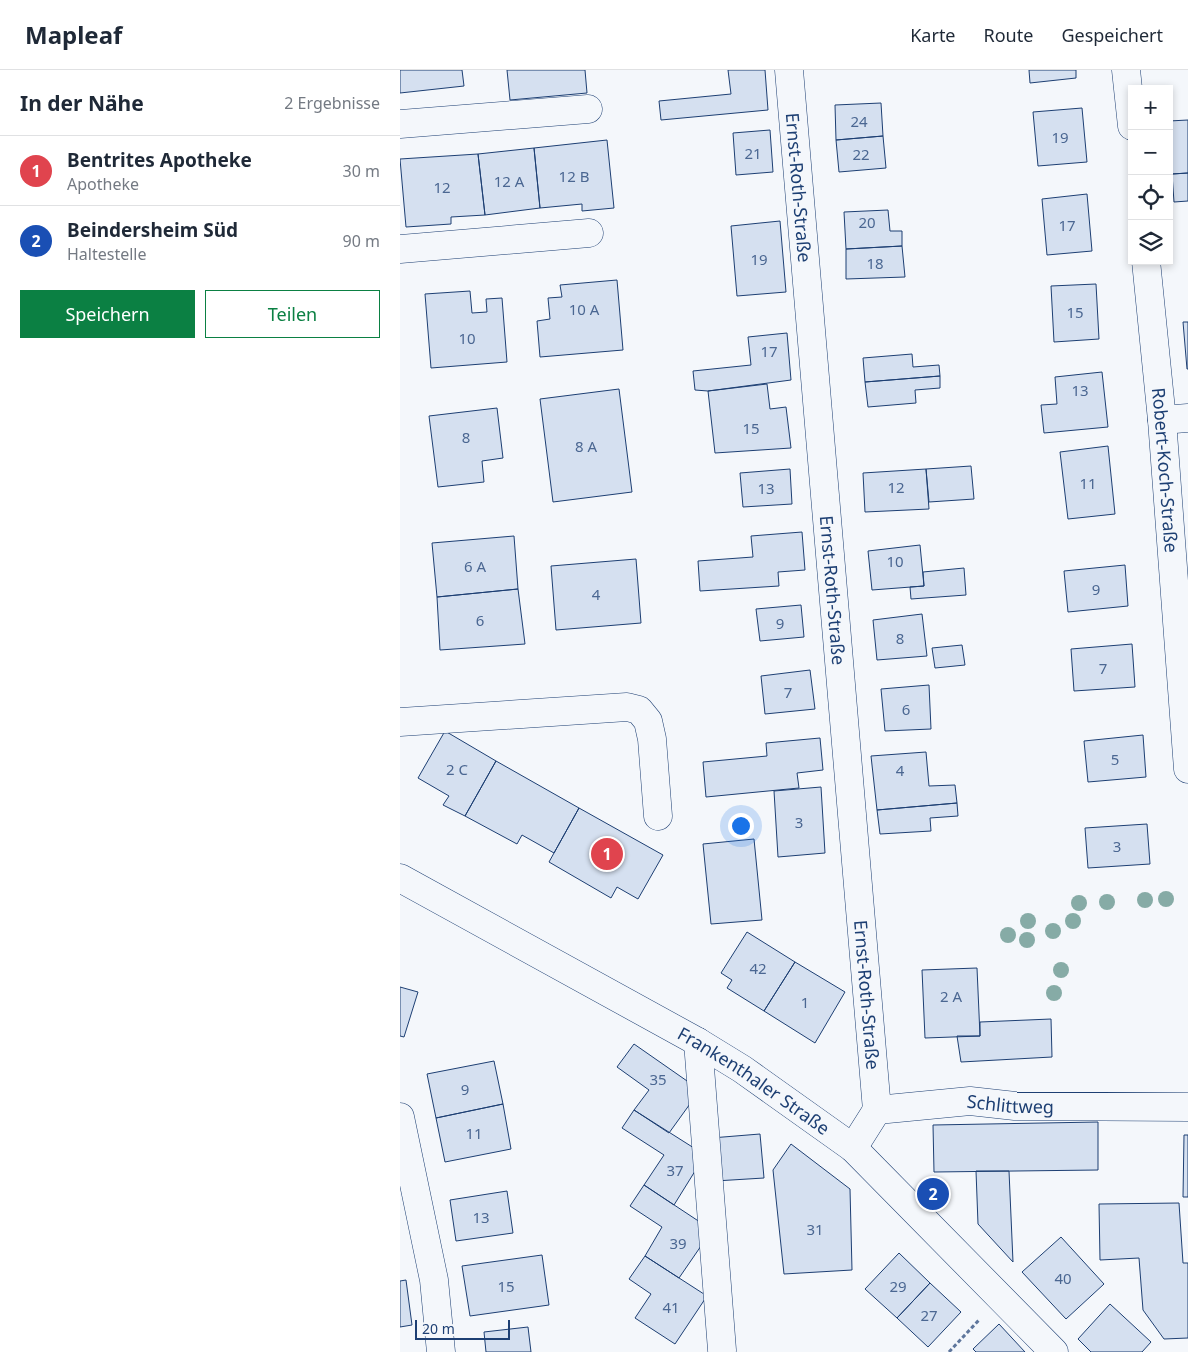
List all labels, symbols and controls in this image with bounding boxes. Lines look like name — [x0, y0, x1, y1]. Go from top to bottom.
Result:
text: Mapleaf — [25, 18, 122, 51]
text: Karte — [910, 23, 956, 47]
text: Route — [984, 23, 1033, 47]
text: Gespeichert — [1061, 23, 1163, 47]
map controls — [1128, 85, 1173, 265]
button: + — [1128, 85, 1173, 130]
text: In der Nähe — [20, 89, 144, 117]
text: 2 Ergebnisse — [284, 92, 380, 114]
house number: 24 — [850, 111, 868, 131]
street label: Ernst-Roth-Straße — [781, 112, 817, 263]
house number: 19 — [1051, 127, 1069, 147]
button: − — [1128, 130, 1173, 175]
house number: 21 — [744, 143, 762, 163]
house number: 22 — [852, 144, 870, 164]
text: Bentrites Apotheke — [67, 147, 252, 173]
text: 1 — [31, 160, 41, 182]
text: 30 m — [343, 160, 380, 182]
house number: 12 B — [559, 166, 589, 186]
house number: 12 A — [494, 171, 525, 191]
text: Apotheke — [67, 173, 139, 195]
button: locate — [1128, 175, 1173, 220]
house number: 12 — [433, 177, 451, 197]
house number: 20 — [858, 212, 876, 232]
house number: 17 — [1058, 215, 1076, 235]
text: Beindersheim Süd — [67, 217, 238, 243]
button: layers — [1128, 220, 1173, 265]
text: 2 — [31, 230, 41, 252]
text: 90 m — [343, 230, 380, 252]
text: Haltestelle — [67, 243, 147, 265]
house number: 19 — [750, 249, 768, 269]
house number: 18 — [866, 253, 884, 273]
button: Speichern — [20, 290, 195, 338]
button: Teilen — [205, 290, 380, 338]
house number: 10 A — [569, 299, 600, 319]
house number: 15 — [1066, 302, 1084, 322]
house number: 10 — [458, 328, 476, 348]
house number: 17 — [760, 341, 778, 361]
house number: 13 — [1071, 380, 1089, 400]
street label: Robert-Koch-Straße — [1147, 386, 1184, 554]
house number: 15 — [742, 418, 760, 438]
house number: 8 — [462, 427, 470, 447]
house number: 8 A — [575, 436, 597, 456]
house number: 11 — [1079, 473, 1097, 493]
house number: 12 — [887, 477, 905, 497]
house number: 13 — [757, 478, 775, 498]
street label: Ernst-Roth-Straße — [815, 514, 851, 666]
house number: 10 — [886, 551, 904, 571]
house number: 6 A — [464, 556, 486, 576]
house number: 9 — [1092, 579, 1100, 599]
house number: 4 — [592, 584, 601, 604]
house number: 6 — [476, 610, 484, 630]
house number: 9 — [776, 613, 784, 633]
house number: 8 — [896, 628, 904, 648]
house number: 7 — [1099, 658, 1107, 678]
house number: 7 — [784, 682, 792, 702]
house number: 6 — [902, 699, 910, 719]
house number: 5 — [1111, 749, 1119, 769]
house number: 2 C — [446, 759, 468, 779]
house number: 4 — [896, 760, 905, 780]
house number: 3 — [795, 812, 803, 832]
your location — [728, 813, 754, 839]
pin: 1 — [591, 835, 623, 873]
house number: 3 — [1113, 836, 1121, 856]
street label: Ernst-Roth-Straße — [849, 919, 886, 1070]
house number: 42 — [749, 958, 767, 978]
house number: 2 A — [940, 986, 962, 1006]
house number: 1 — [801, 992, 809, 1012]
street label: Frankenthaler Straße — [674, 1021, 835, 1140]
house number: 35 — [649, 1069, 667, 1089]
house number: 9 — [461, 1079, 469, 1099]
street label: Schlittweg — [966, 1089, 1054, 1118]
house number: 11 — [465, 1123, 483, 1143]
house number: 37 — [666, 1160, 684, 1180]
pin: 2 — [917, 1175, 949, 1213]
house number: 13 — [472, 1207, 490, 1227]
house number: 31 — [806, 1219, 824, 1239]
house number: 39 — [669, 1233, 687, 1253]
house number: 40 — [1054, 1268, 1072, 1288]
house number: 15 — [497, 1276, 515, 1296]
house number: 29 — [889, 1276, 907, 1296]
house number: 41 — [662, 1297, 680, 1317]
house number: 27 — [920, 1305, 938, 1325]
scale bar — [415, 1317, 510, 1340]
text: 20 m — [422, 1319, 455, 1338]

